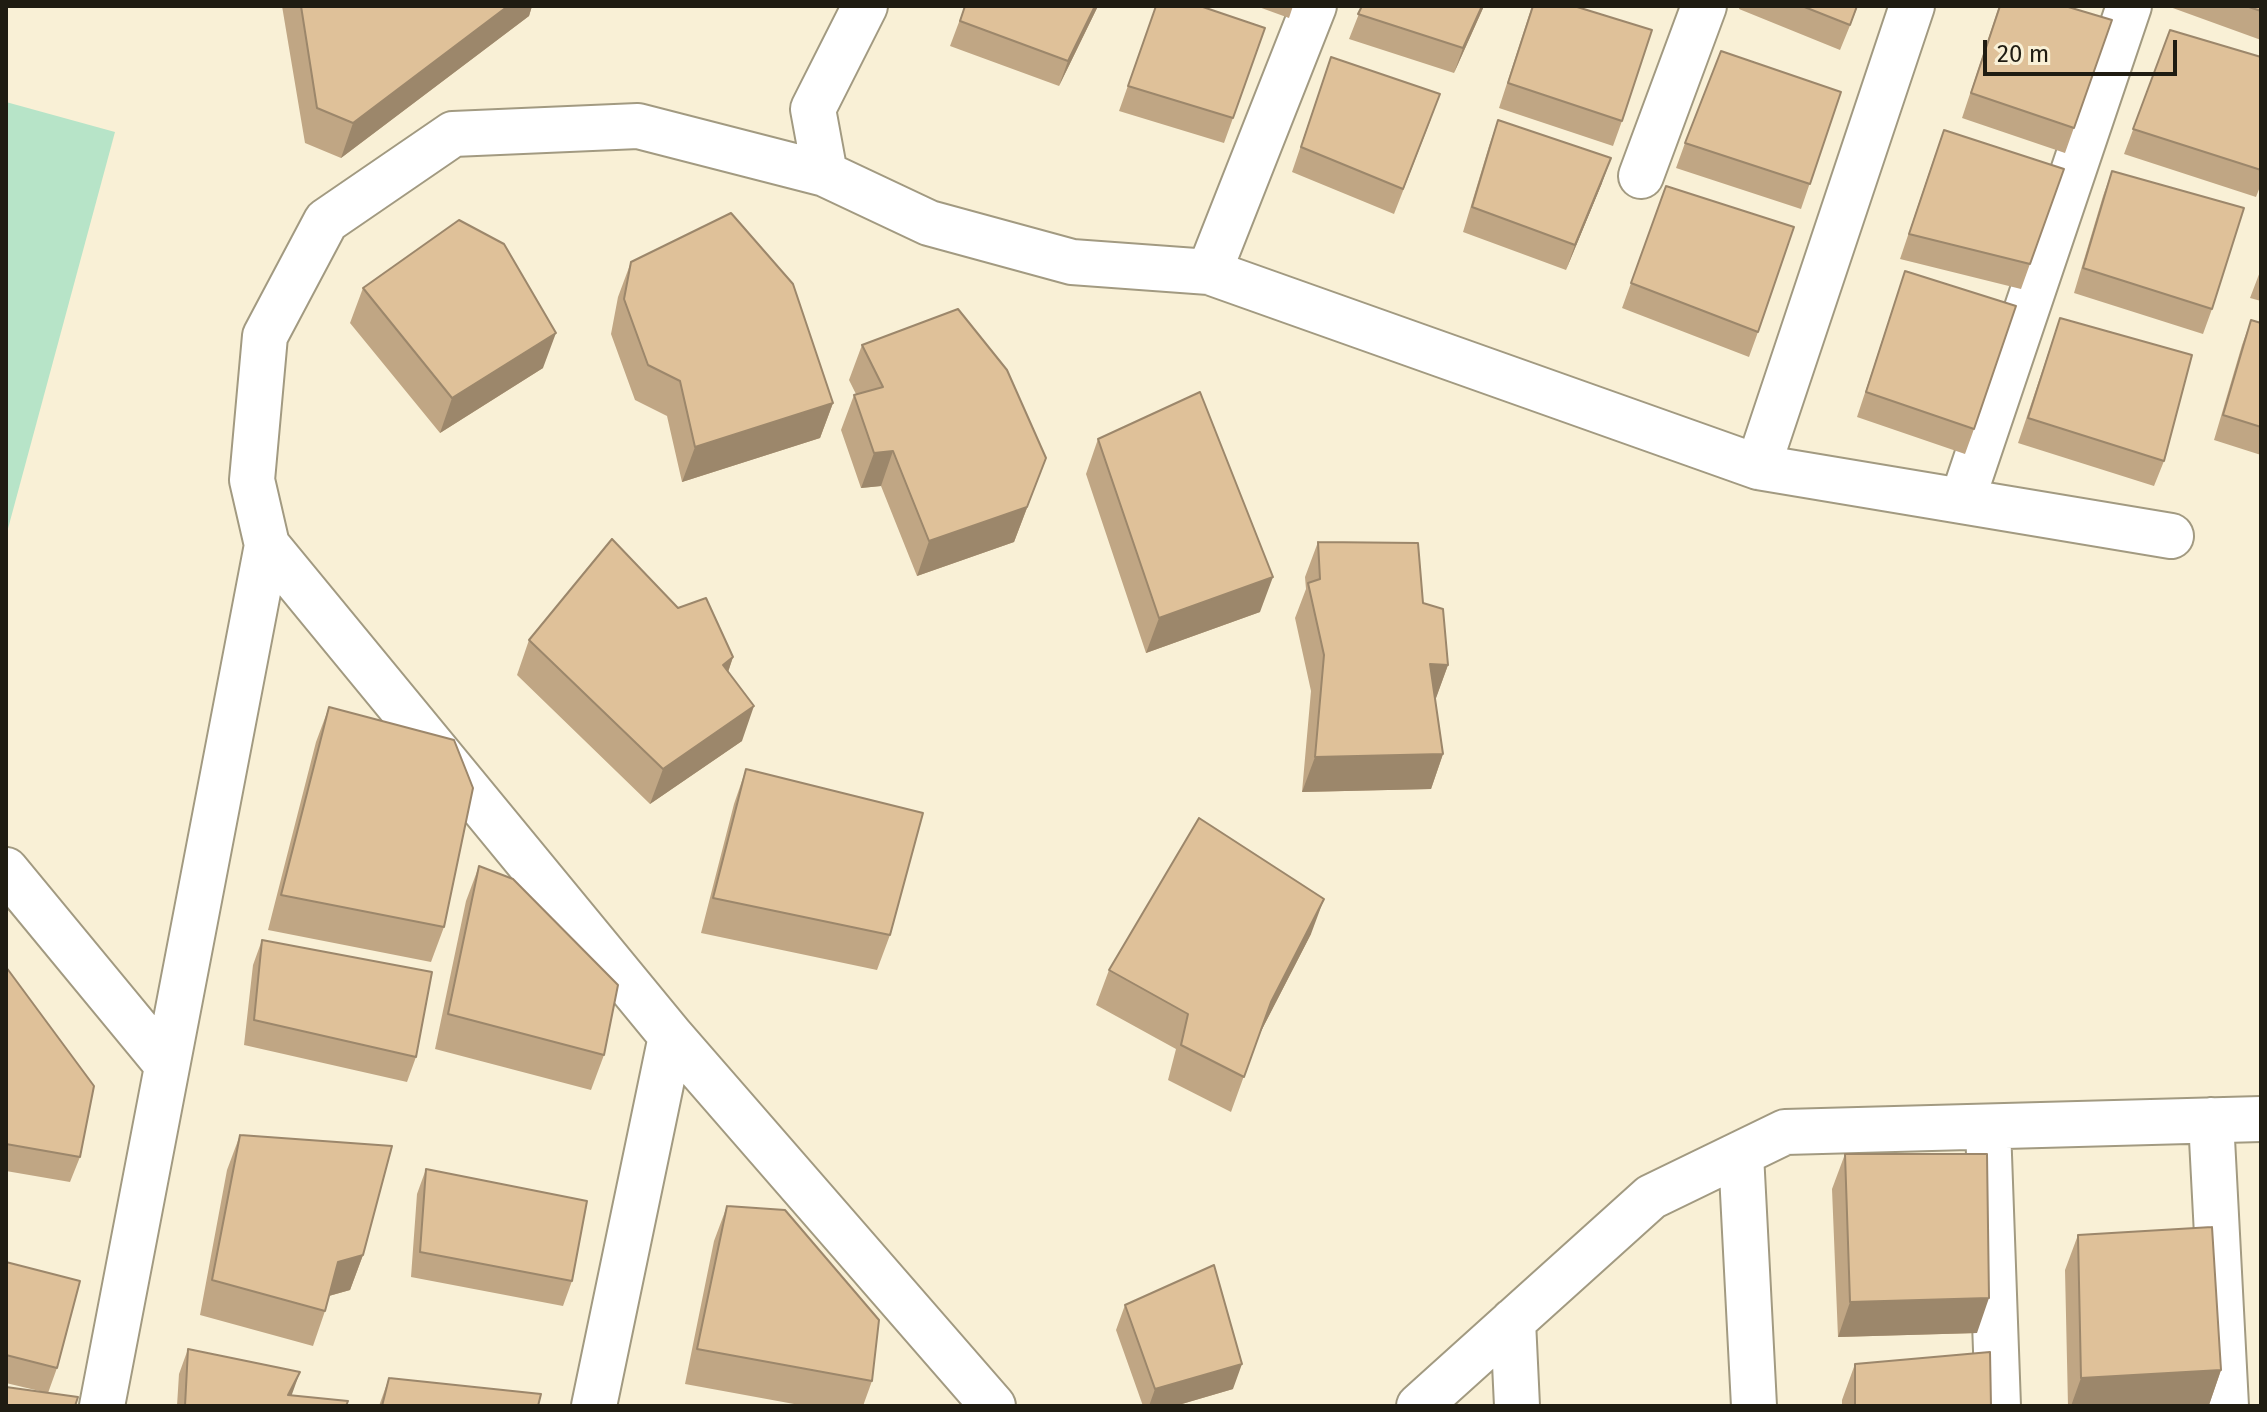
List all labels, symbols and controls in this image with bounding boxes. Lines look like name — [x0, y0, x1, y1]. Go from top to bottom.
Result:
scale bar — [1987, 24, 2181, 74]
text: 20 m — [1997, 40, 2049, 68]

